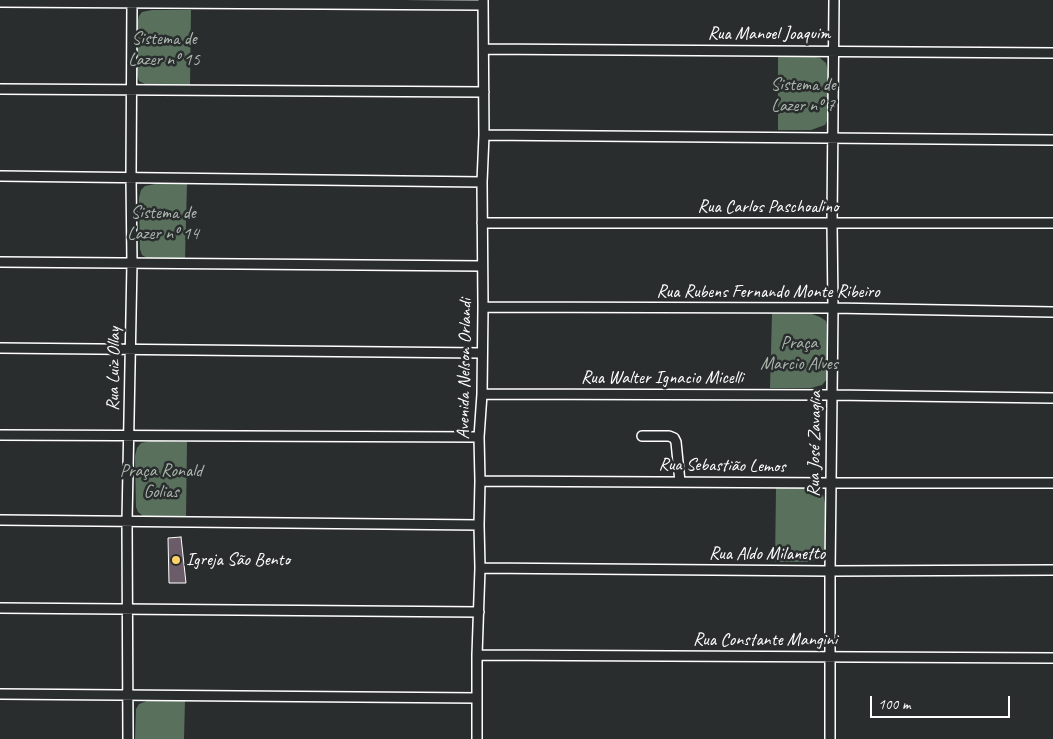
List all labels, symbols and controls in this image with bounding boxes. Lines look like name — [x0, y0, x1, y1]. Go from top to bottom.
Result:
street label: Rua Manoel Joaquim — [708, 23, 830, 45]
park label: Sistema de Lazer nº 15 — [128, 28, 200, 70]
park label: Sistema de Lazer nº 7 — [770, 74, 836, 116]
street label: Rua Carlos Paschoalino — [698, 196, 838, 218]
park label: Sistema de Lazer nº 14 — [127, 202, 199, 244]
street label: Rua Rubens Fernando Monte Ribeiro — [656, 281, 880, 303]
street label: Avenida Nelson Orlandi — [453, 298, 477, 440]
street label: Rua Luiz Ollay — [102, 327, 126, 411]
park label: Praça Marcio Alves — [760, 332, 838, 374]
street label: Rua Walter Ignacio Micelli — [581, 367, 743, 389]
street label: Rua José Zavaglia — [803, 391, 827, 497]
street label: Rua Sebastião Lemos — [658, 454, 786, 478]
park label: Praça Ronald Golias — [120, 460, 202, 502]
street label: Rua Aldo Milanetto — [709, 543, 825, 565]
place label: Igreja São Bento — [186, 549, 290, 571]
marker: Igreja São Bento — [170, 554, 182, 566]
street label: Rua Constante Mangini — [693, 629, 837, 651]
scale bar — [873, 686, 1013, 718]
text: 100 m — [878, 695, 910, 714]

